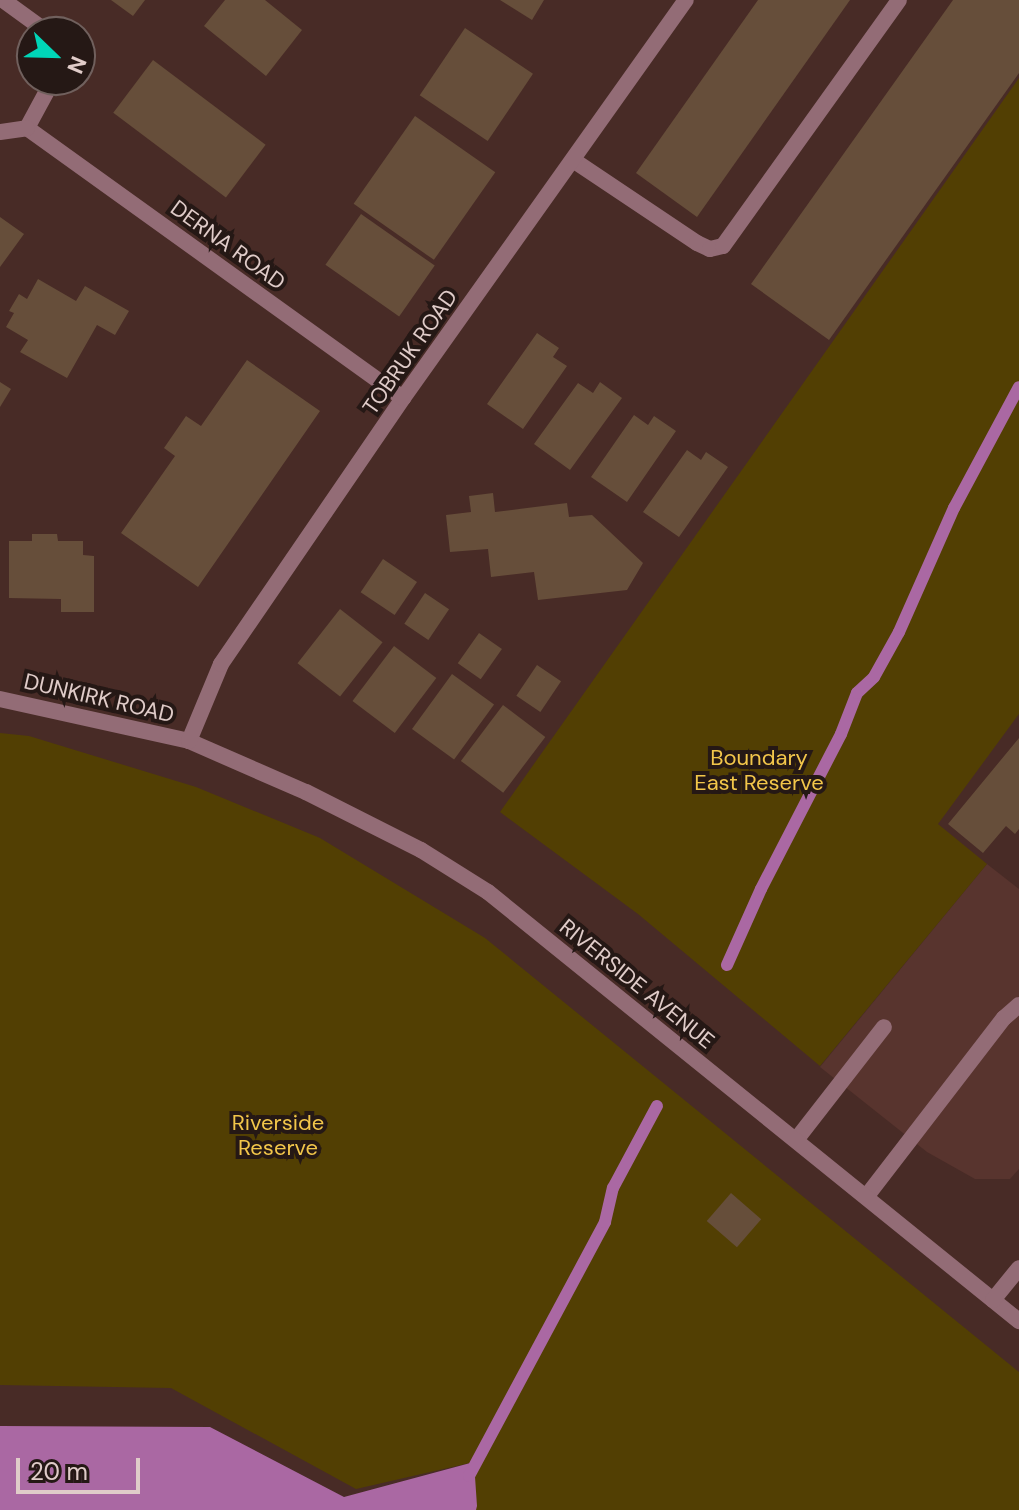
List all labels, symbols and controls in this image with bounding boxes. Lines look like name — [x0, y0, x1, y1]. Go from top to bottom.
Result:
north arrow — [16, 16, 96, 96]
text: N — [60, 52, 93, 78]
street label: DERNA ROAD — [166, 195, 290, 295]
street label: TOBRUK ROAD — [357, 284, 463, 420]
street label: DUNKIRK ROAD — [21, 668, 177, 728]
park label: Boundary East Reserve — [694, 744, 824, 796]
street label: RIVERSIDE AVENUE — [554, 914, 720, 1054]
park label: Riverside Reserve — [232, 1109, 324, 1160]
scale bar — [20, 1442, 144, 1492]
text: 20 m — [30, 1456, 88, 1487]

